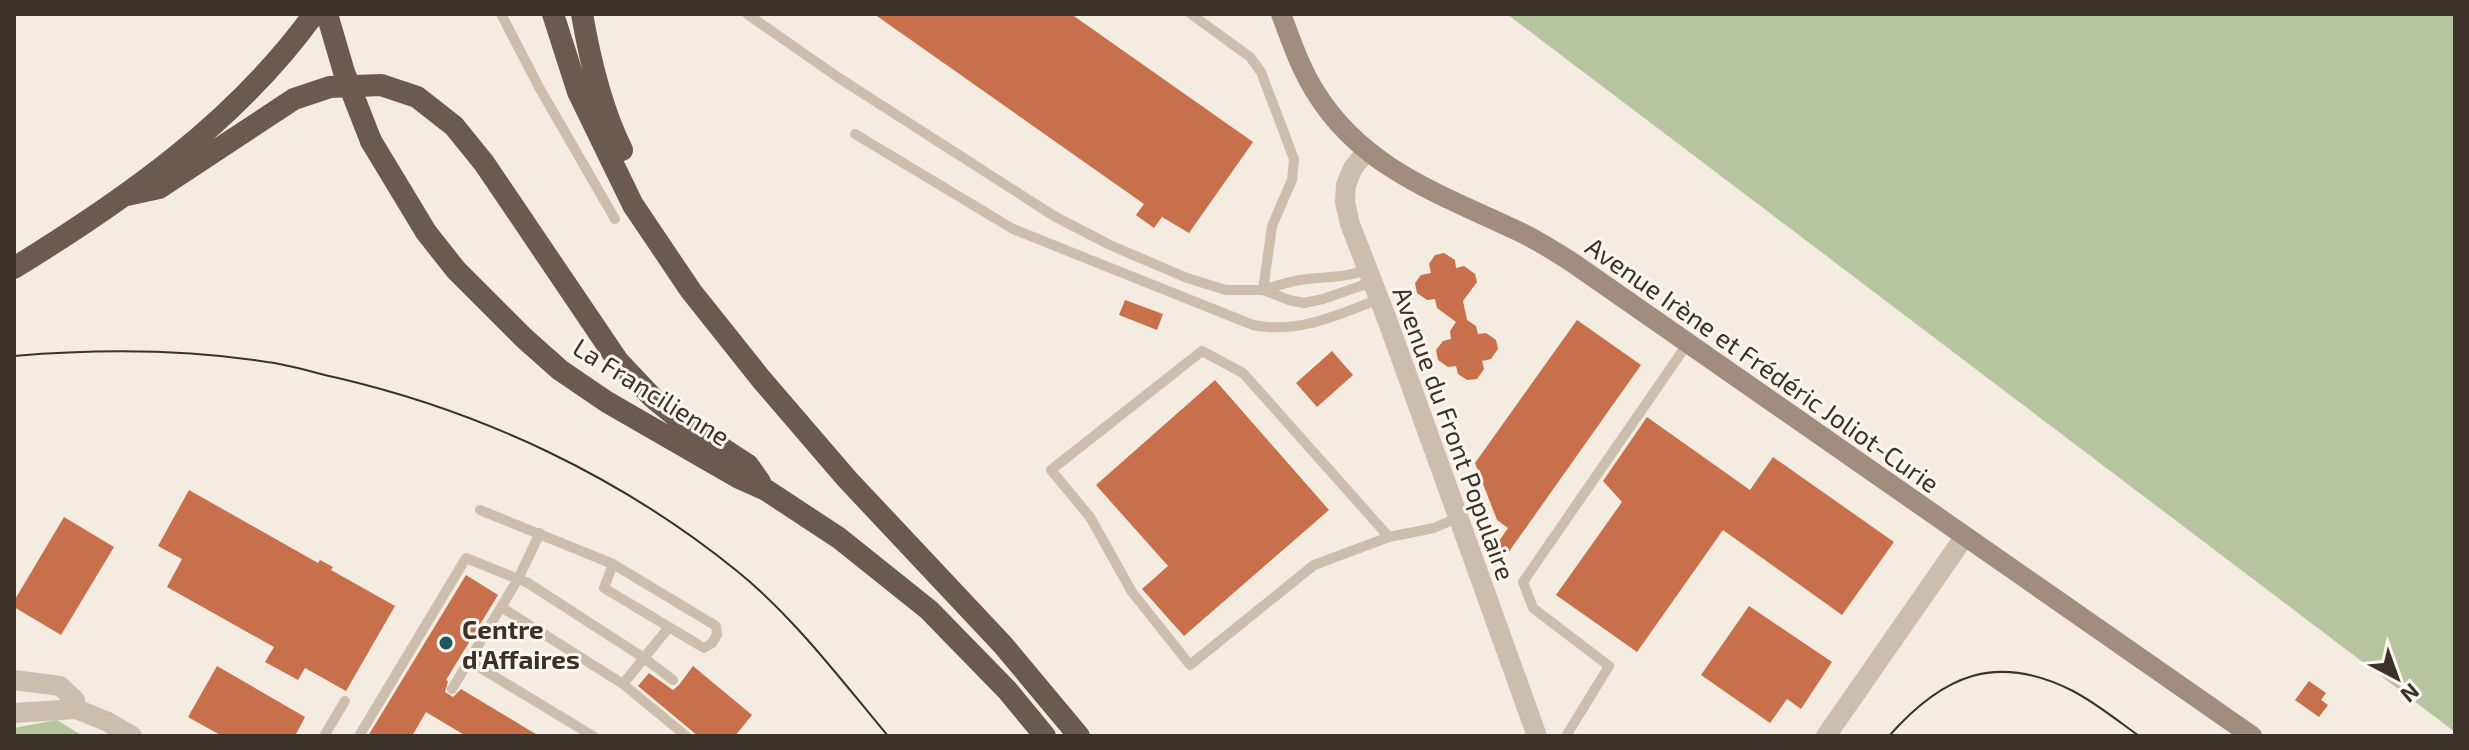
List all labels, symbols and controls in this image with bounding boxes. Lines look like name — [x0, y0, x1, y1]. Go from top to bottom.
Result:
street label: Avenue Irène et Frédéric Joliot-Curie — [1580, 230, 1946, 498]
street label: Avenue du Front Populaire — [1387, 282, 1523, 584]
street label: La Francilienne — [568, 331, 736, 451]
place label: Centre d'Affaires — [462, 613, 580, 674]
marker: Centre d'Affaires — [437, 634, 455, 652]
north arrow — [2357, 638, 2437, 718]
text: N — [2396, 679, 2425, 709]

